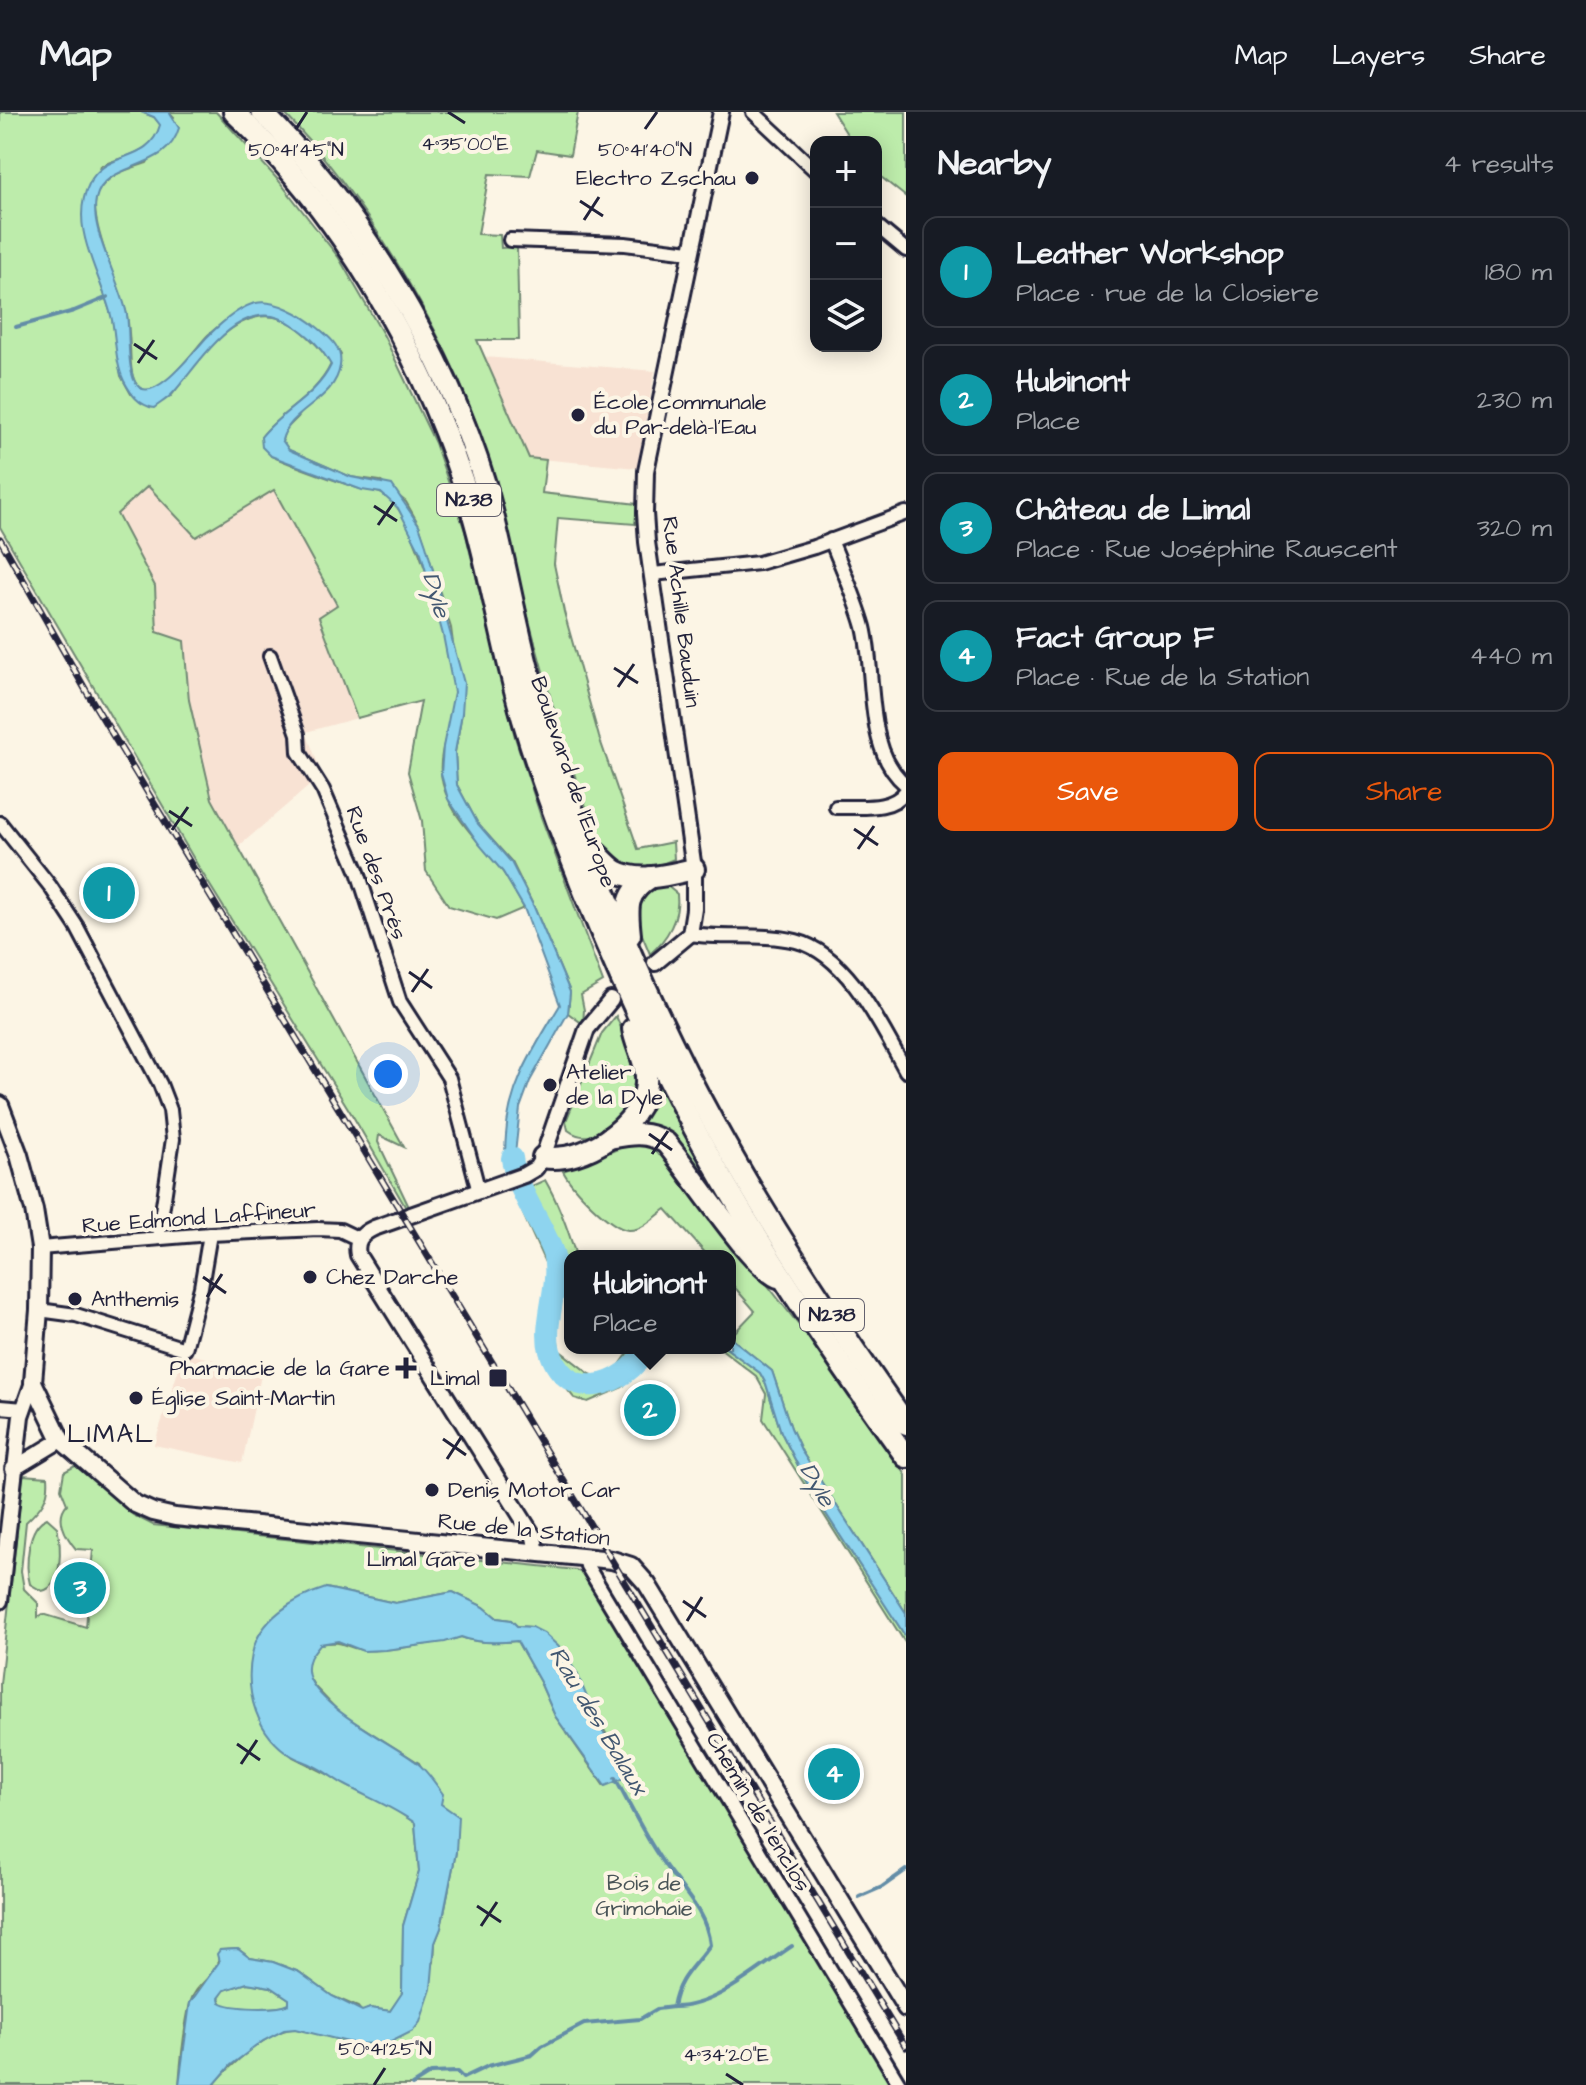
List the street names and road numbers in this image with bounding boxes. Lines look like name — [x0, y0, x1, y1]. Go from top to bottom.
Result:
road number: N238 — [437, 484, 501, 516]
street label: Rue Achille Bauduin — [654, 515, 708, 709]
street label: Boulevard de l'Europe — [522, 672, 624, 892]
street label: Rue des Prés — [338, 802, 414, 944]
street label: Rue Edmond Laffineur — [81, 1194, 317, 1242]
road number: N238 — [800, 1299, 864, 1331]
street label: Rue de la Station — [436, 1506, 612, 1554]
street label: Chemin de l'enclos — [698, 1726, 818, 1898]

